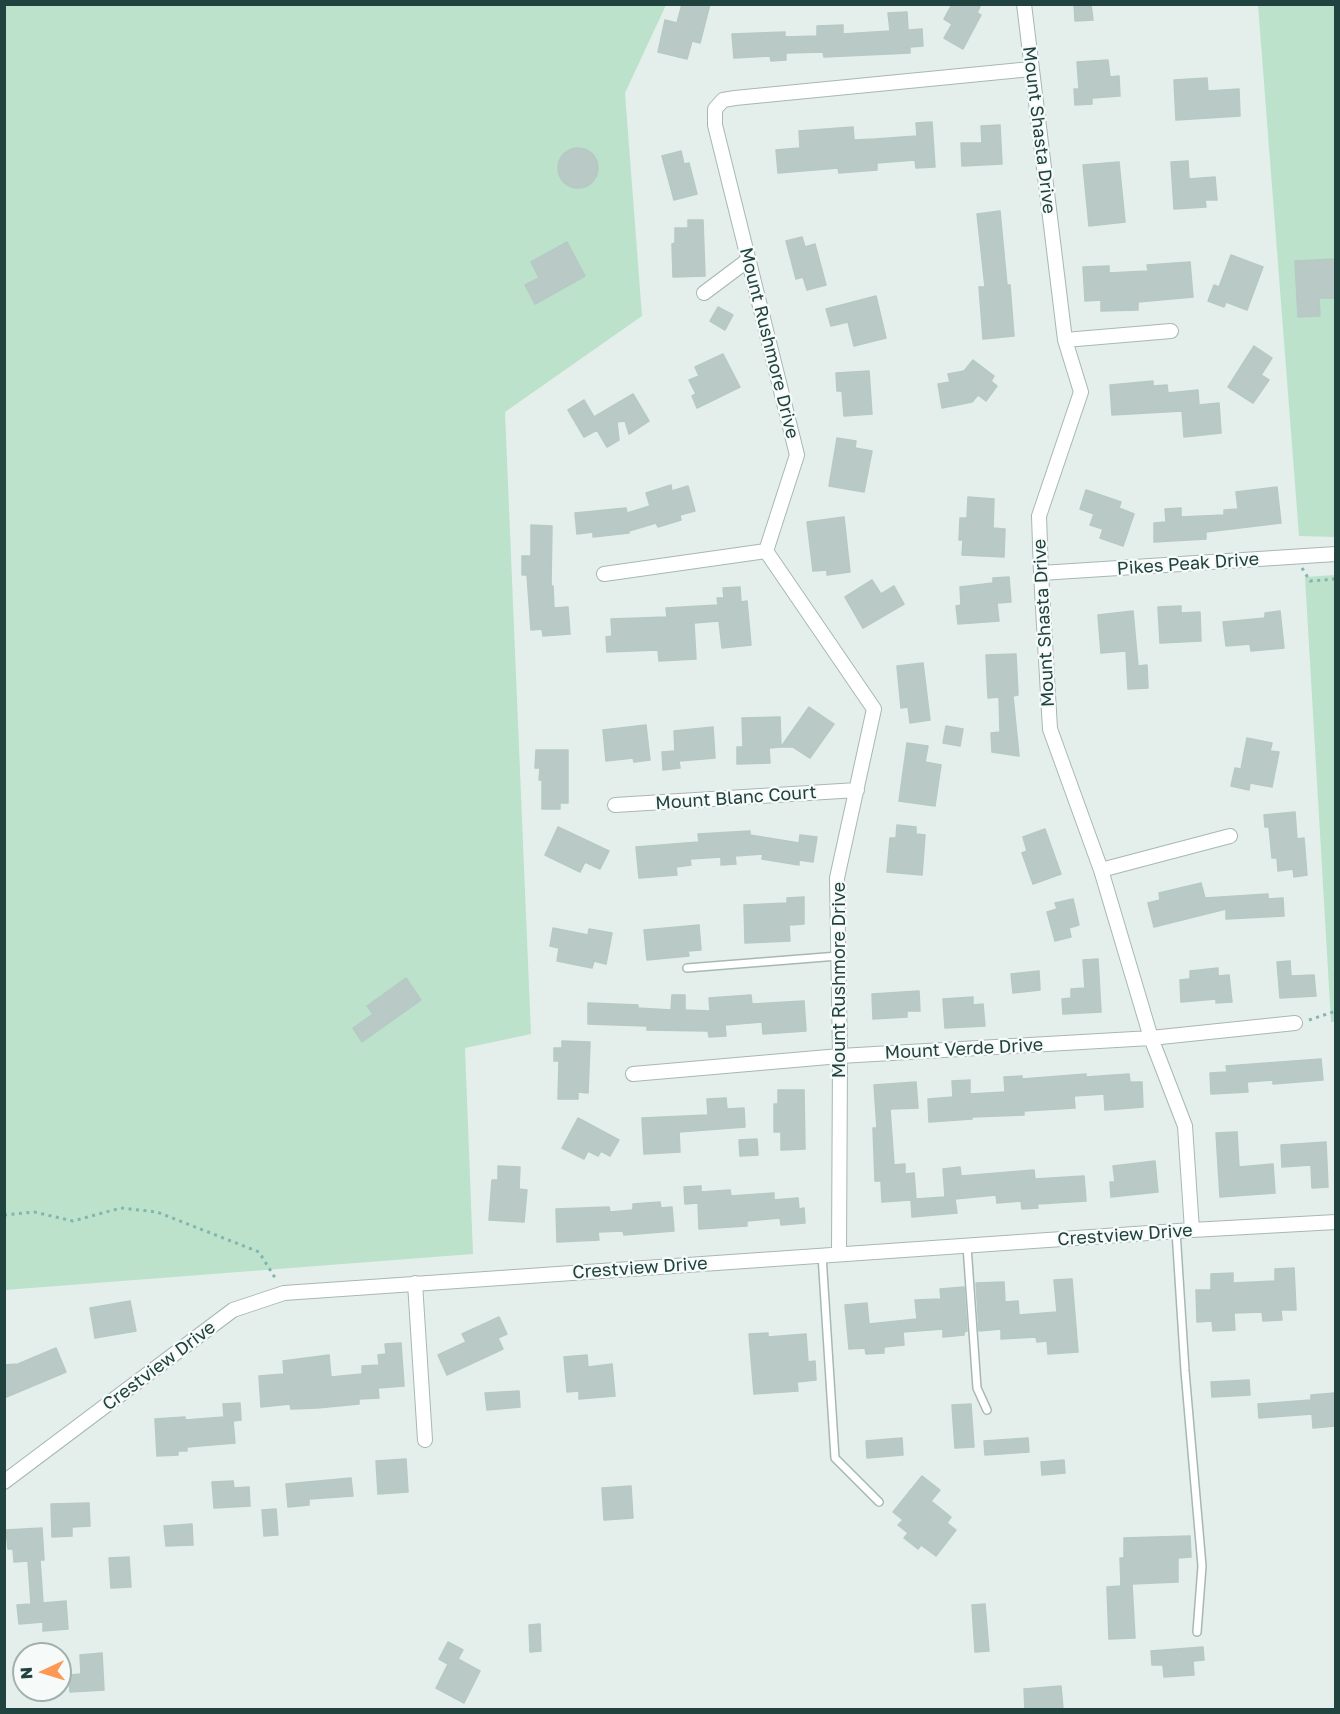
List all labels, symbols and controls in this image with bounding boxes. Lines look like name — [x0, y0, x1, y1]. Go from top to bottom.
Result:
street label: Mount Shasta Drive — [1018, 45, 1060, 215]
street label: Mount Rushmore Drive — [735, 245, 803, 441]
street label: Mount Shasta Drive — [1029, 538, 1059, 708]
street label: Pikes Peak Drive — [1116, 548, 1260, 580]
street label: Mount Blanc Court — [655, 782, 817, 814]
street label: Mount Rushmore Drive — [828, 882, 850, 1078]
street label: Mount Verde Drive — [884, 1034, 1044, 1064]
street label: Crestview Drive — [1057, 1220, 1193, 1250]
street label: Crestview Drive — [572, 1253, 708, 1283]
street label: Crestview Drive — [98, 1317, 220, 1415]
north arrow — [12, 1642, 72, 1702]
text: N — [16, 1666, 36, 1680]

